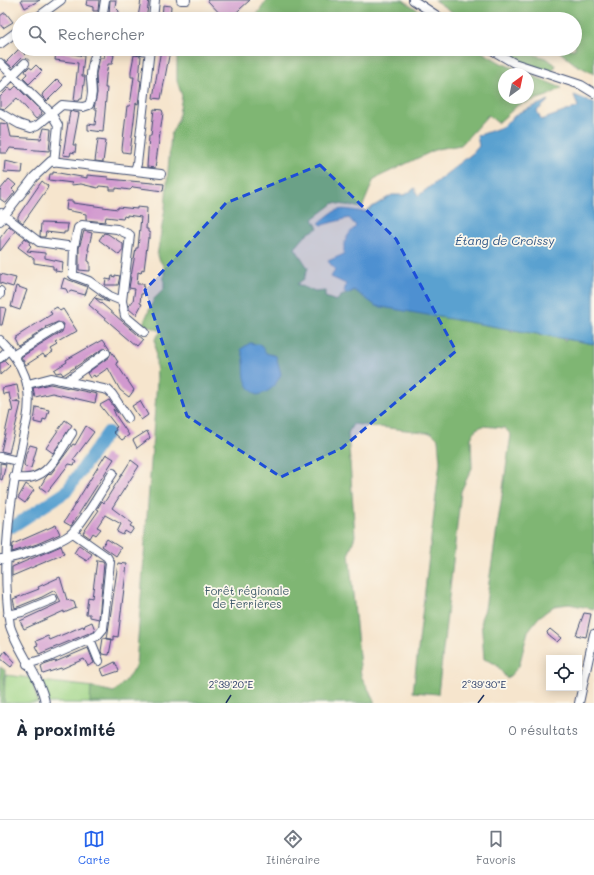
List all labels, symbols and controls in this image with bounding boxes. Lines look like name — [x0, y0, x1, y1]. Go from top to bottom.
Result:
search box — [12, 12, 582, 56]
icon: search — [26, 23, 48, 45]
text: Rechercher — [58, 24, 145, 44]
north arrow — [498, 68, 534, 104]
water label: Étang de Croissy — [455, 232, 555, 248]
park label: Forêt régionale de Ferrières — [205, 583, 290, 611]
map controls — [546, 655, 582, 691]
button: locate — [546, 655, 582, 691]
text: 2°39'20"E — [209, 677, 253, 691]
text: 2°39'30"E — [462, 677, 507, 691]
text: À proximité — [16, 718, 115, 740]
text: 0 résultats — [508, 721, 578, 738]
tab: Carte — [78, 828, 110, 867]
tab: Itinéraire — [266, 828, 320, 867]
tab: Favoris — [476, 828, 516, 867]

